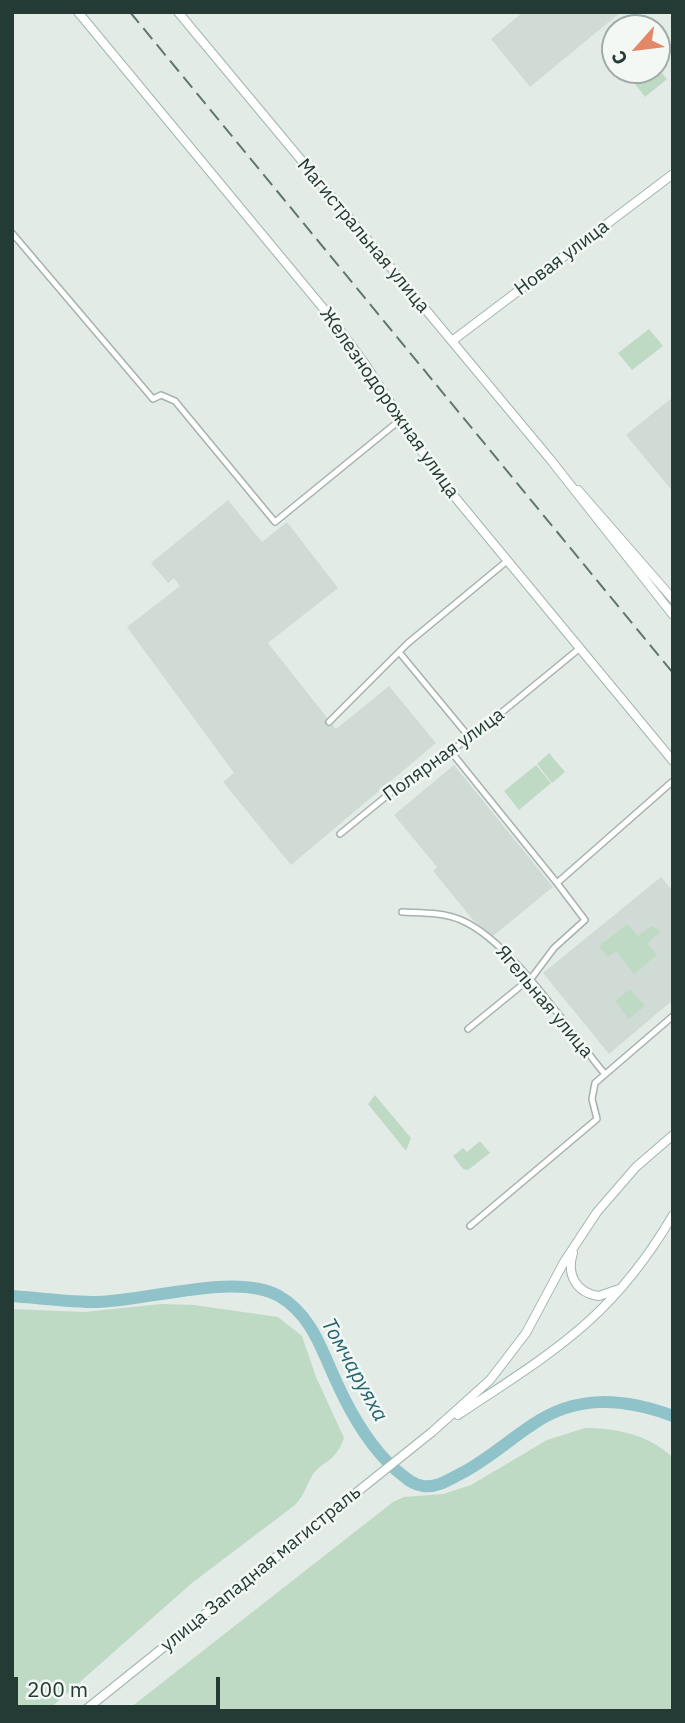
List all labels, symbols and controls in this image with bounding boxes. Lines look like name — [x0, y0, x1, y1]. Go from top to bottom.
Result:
north arrow — [601, 14, 671, 84]
text: С — [606, 47, 633, 69]
street label: Магистральная улица — [292, 154, 434, 318]
street label: Новая улица — [510, 215, 614, 301]
street label: Железнодорожная улица — [314, 303, 464, 503]
street label: Полярная улица — [379, 703, 509, 807]
street label: Ягельная улица — [490, 941, 598, 1063]
water label: Томчаруяха — [315, 1314, 393, 1426]
street label: улица Западная магистраль — [156, 1481, 366, 1657]
scale bar — [18, 1664, 224, 1708]
text: 200 m — [27, 1675, 88, 1703]

